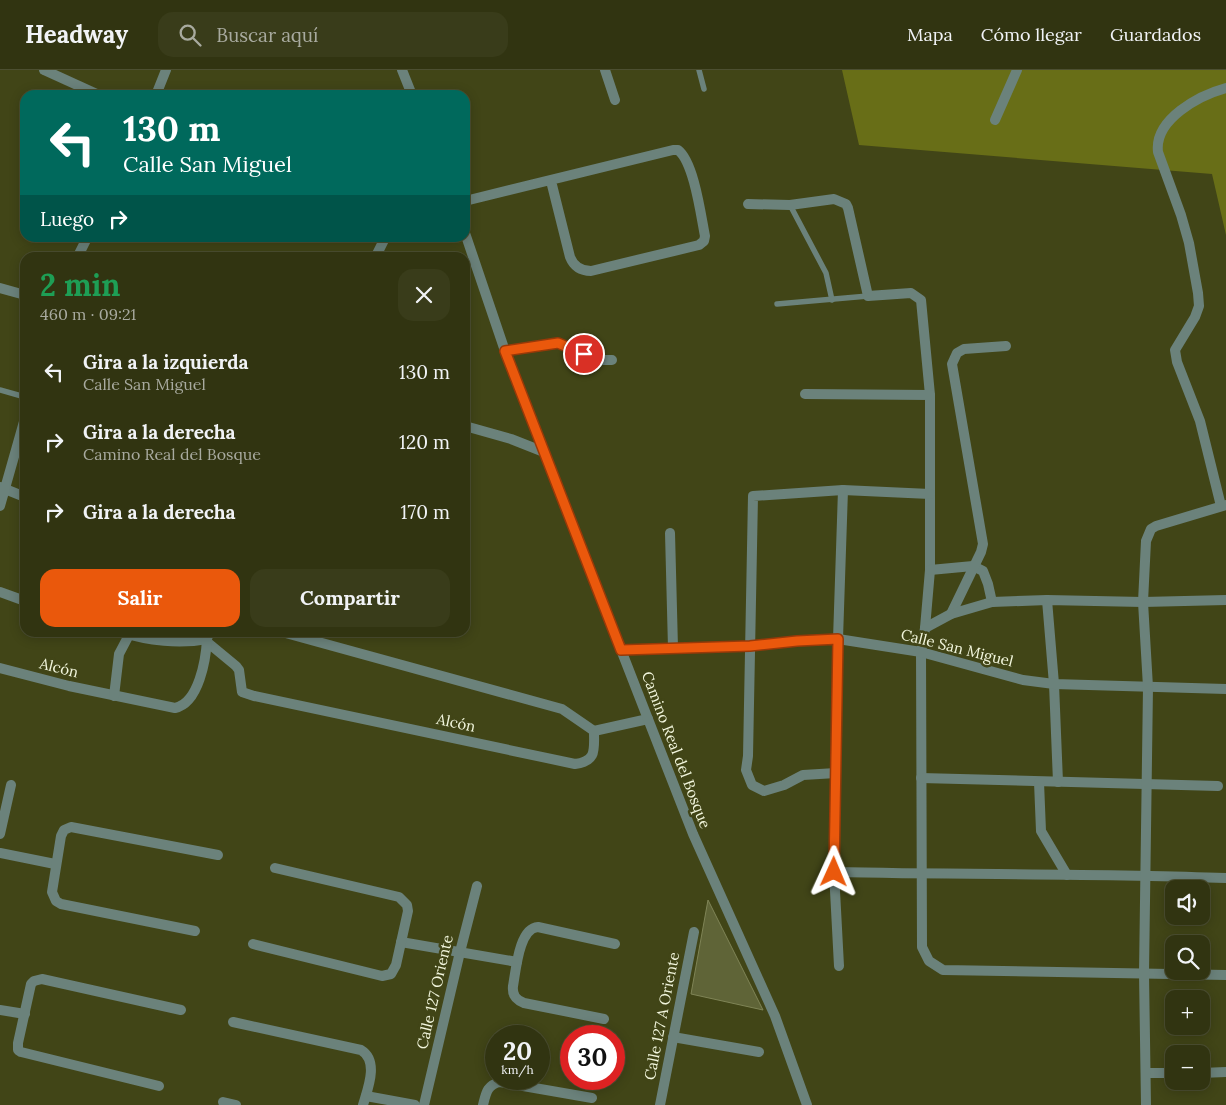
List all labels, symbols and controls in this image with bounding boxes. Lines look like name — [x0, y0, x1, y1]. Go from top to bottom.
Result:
search box — [158, 12, 508, 57]
text: Headway — [25, 19, 128, 50]
icon: search — [176, 21, 204, 49]
text: Buscar aquí — [216, 23, 318, 47]
text: Mapa — [907, 23, 953, 46]
text: Cómo llegar — [981, 23, 1082, 46]
text: Guardados — [1110, 23, 1201, 46]
text: 130 m — [123, 106, 220, 151]
icon: left — [40, 110, 105, 175]
text: Calle San Miguel — [123, 150, 292, 178]
icon: right — [104, 205, 132, 233]
text: Luego — [40, 207, 94, 231]
text: 2 min — [40, 266, 120, 304]
button: close — [398, 269, 450, 321]
text: 460 m · 09:21 — [40, 304, 136, 324]
pin — [563, 333, 605, 375]
icon: arrive — [570, 340, 598, 368]
text: Gira a la izquierda — [83, 350, 249, 374]
icon: left — [40, 358, 68, 386]
text: 130 m — [399, 360, 450, 384]
text: Calle San Miguel — [83, 374, 206, 394]
text: Gira a la derecha — [83, 420, 236, 444]
icon: right — [40, 428, 68, 456]
text: 120 m — [399, 430, 450, 454]
text: Camino Real del Bosque — [83, 444, 261, 464]
icon: right — [40, 498, 68, 526]
text: Gira a la derecha — [83, 500, 236, 524]
text: 170 m — [401, 500, 450, 524]
button: Salir — [40, 569, 240, 627]
button: Compartir — [250, 569, 450, 627]
street label: Calle San Miguel — [899, 624, 1015, 671]
street label: Alcón — [37, 653, 80, 681]
street label: Camino Real del Bosque — [638, 669, 715, 831]
street label: Alcón — [434, 709, 477, 736]
position arrow — [807, 845, 859, 897]
map controls — [1165, 880, 1210, 1090]
button: sound — [1165, 880, 1210, 925]
street label: Calle 127 Oriente — [412, 933, 457, 1051]
button: search — [1165, 935, 1210, 980]
street label: Calle 127 A Oriente — [640, 950, 683, 1081]
button: + — [1165, 990, 1210, 1035]
speed limit sign: 30 — [560, 1025, 625, 1090]
text: 20 — [503, 1035, 532, 1067]
button: − — [1165, 1045, 1210, 1090]
text: km/h — [501, 1062, 534, 1077]

